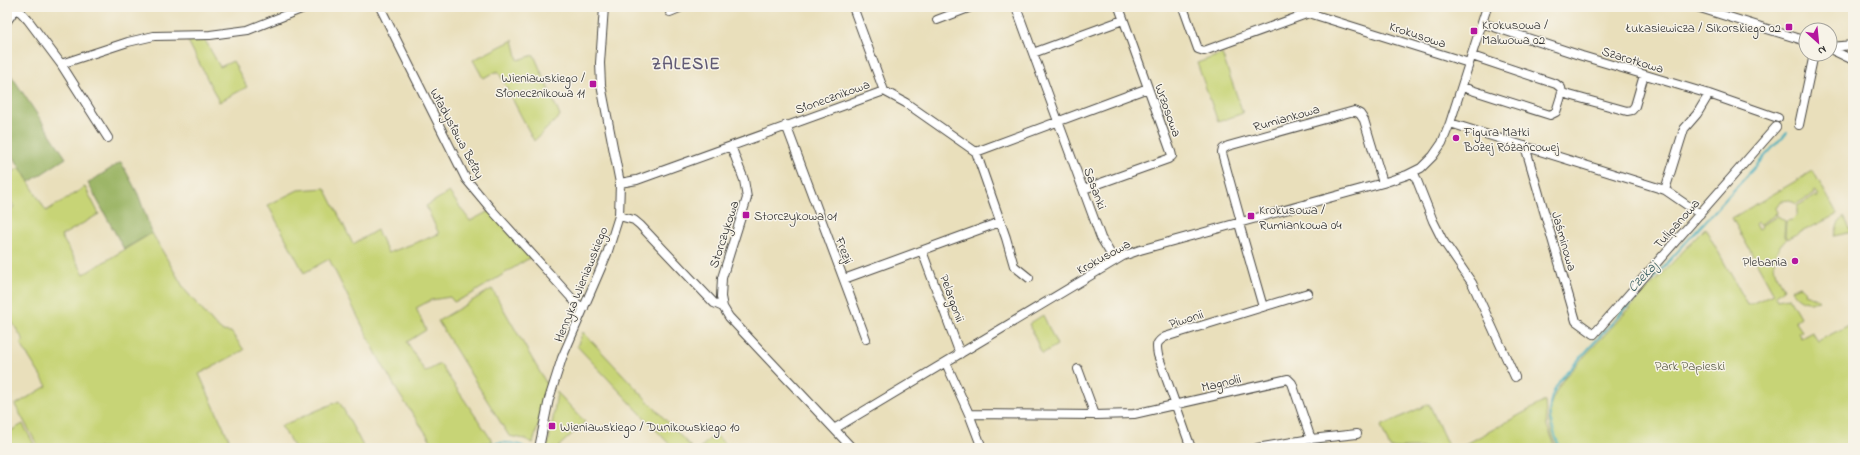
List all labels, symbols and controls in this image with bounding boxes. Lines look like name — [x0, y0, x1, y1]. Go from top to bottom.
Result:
place label: Krokusowa / Malwowa 02 — [1482, 16, 1548, 50]
street label: Krokusowa — [1387, 17, 1448, 54]
place label: Łukasiewicza / Sikorskiego 02 — [1625, 19, 1782, 39]
marker: Łukasiewicza / Sikorskiego 02 — [1784, 22, 1794, 32]
north arrow — [1798, 22, 1838, 62]
marker: Krokusowa / Malwowa 02 — [1469, 26, 1479, 36]
text: N — [1815, 41, 1829, 59]
street label: Szarotkowa — [1599, 42, 1666, 79]
district label: ZALESIE — [652, 52, 720, 77]
place label: Wieniawskiego / Słonecznikowa 11 — [495, 69, 585, 103]
street label: Słonecznikowa — [792, 75, 873, 120]
marker: Wieniawskiego / Słonecznikowa 11 — [588, 79, 598, 89]
street label: Wrzosowa — [1149, 81, 1186, 140]
street label: Władysława Bełzy — [424, 85, 489, 183]
street label: Rumiankowa — [1251, 100, 1322, 137]
place label: Figura Matki Bożej Różańcowej — [1463, 123, 1559, 157]
marker: Figura Matki Bożej Różańcowej — [1451, 133, 1461, 143]
street label: Sasanki — [1078, 165, 1111, 212]
street label: Tulipanowa — [1650, 195, 1705, 253]
street label: Storczykowa — [705, 198, 745, 271]
place label: Krokusowa / Rumiankowa 04 — [1259, 201, 1342, 235]
place label: Storczykowa 01 — [754, 207, 837, 227]
street label: Jaśminowa — [1546, 209, 1581, 273]
marker: Storczykowa 01 — [741, 210, 751, 220]
marker: Krokusowa / Rumiankowa 04 — [1246, 211, 1256, 221]
street label: Henryka Wieniawskiego — [549, 224, 614, 346]
street label: Frezji — [829, 233, 857, 267]
street label: Krokusowa — [1073, 235, 1134, 280]
place label: Plebania — [1743, 253, 1787, 272]
water label: Czekaj — [1623, 256, 1664, 297]
marker: Plebania — [1790, 256, 1800, 266]
street label: Pelargonii — [933, 272, 969, 325]
street label: Piwonii — [1167, 305, 1206, 334]
park label: Park Papieski — [1655, 357, 1725, 376]
street label: Magnolii — [1200, 370, 1243, 398]
place label: Wieniawskiego / Dunikowskiego 10 — [560, 418, 740, 438]
marker: Wieniawskiego / Dunikowskiego 10 — [547, 421, 557, 431]

